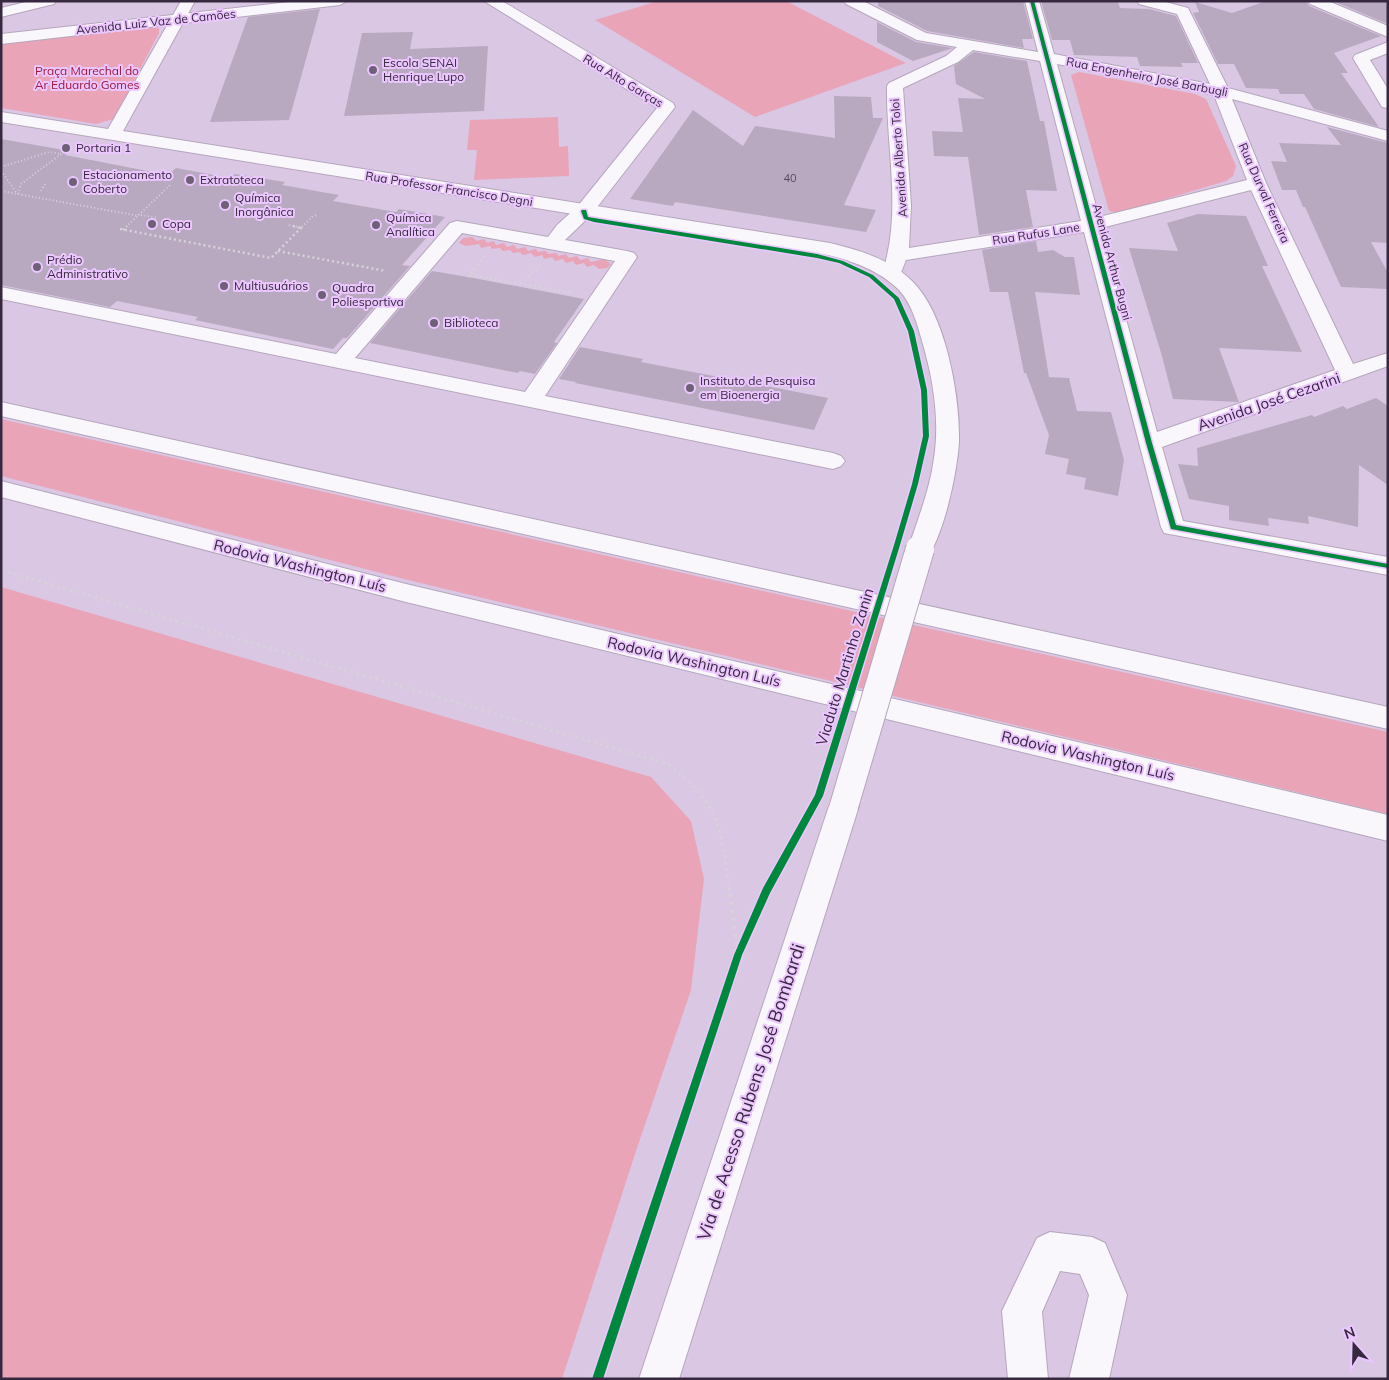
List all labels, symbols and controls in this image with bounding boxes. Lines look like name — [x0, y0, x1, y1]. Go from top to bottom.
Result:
street label: Avenida Luiz Vaz de Camões — [75, 6, 237, 37]
street label: Rua Alto Garças — [581, 51, 666, 110]
street label: Rua Engenheiro José Barbugli — [1065, 53, 1229, 100]
place label: Escola SENAI Henrique Lupo — [383, 55, 464, 84]
park label: Praça Marechal do Ar Eduardo Gomes — [35, 63, 139, 92]
marker: Escola SENAI Henrique Lupo — [367, 64, 379, 76]
street label: Avenida Alberto Toloi — [887, 98, 910, 218]
place label: Portaria 1 — [76, 140, 131, 155]
street label: Rua Durval Ferreira — [1236, 140, 1293, 245]
marker: Portaria 1 — [60, 142, 72, 154]
place label: Estacionamento Coberto — [83, 167, 172, 196]
street label: Rua Professor Francisco Degni — [364, 168, 534, 209]
house number: 40 — [783, 171, 797, 185]
place label: Extratoteca — [200, 172, 264, 187]
marker: Extratoteca — [184, 174, 196, 186]
marker: Estacionamento Coberto — [67, 176, 79, 188]
place label: Química Inorgânica — [235, 190, 294, 219]
marker: Química Inorgânica — [219, 199, 231, 211]
street label: Avenida Arthur Bugni — [1090, 202, 1135, 322]
place label: Química Analítica — [386, 210, 435, 239]
place label: Copa — [162, 216, 191, 231]
marker: Copa — [146, 218, 158, 230]
marker: Química Analítica — [370, 219, 382, 231]
street label: Rua Rufus Lane — [991, 219, 1081, 248]
place label: Prédio Administrativo — [47, 252, 128, 281]
marker: Prédio Administrativo — [31, 261, 43, 273]
place label: Multiusuários — [234, 278, 308, 293]
marker: Multiusuários — [218, 280, 230, 292]
place label: Quadra Poliesportiva — [332, 280, 404, 309]
marker: Quadra Poliesportiva — [316, 289, 328, 301]
place label: Biblioteca — [444, 315, 498, 330]
marker: Biblioteca — [428, 317, 440, 329]
street label: Avenida José Cezarini — [1195, 368, 1343, 435]
place label: Instituto de Pesquisa em Bioenergia — [700, 373, 815, 402]
marker: Instituto de Pesquisa em Bioenergia — [684, 382, 696, 394]
street label: Rodovia Washington Luís — [212, 535, 388, 596]
street label: Viaduto Martinho Zanin — [811, 586, 878, 748]
street label: Rodovia Washington Luís — [606, 632, 783, 691]
street label: Rodovia Washington Luís — [1000, 726, 1177, 785]
street label: Via de Acesso Rubens José Bombardi — [692, 941, 809, 1243]
north arrow — [1329, 1320, 1379, 1370]
text: N — [1342, 1323, 1358, 1343]

